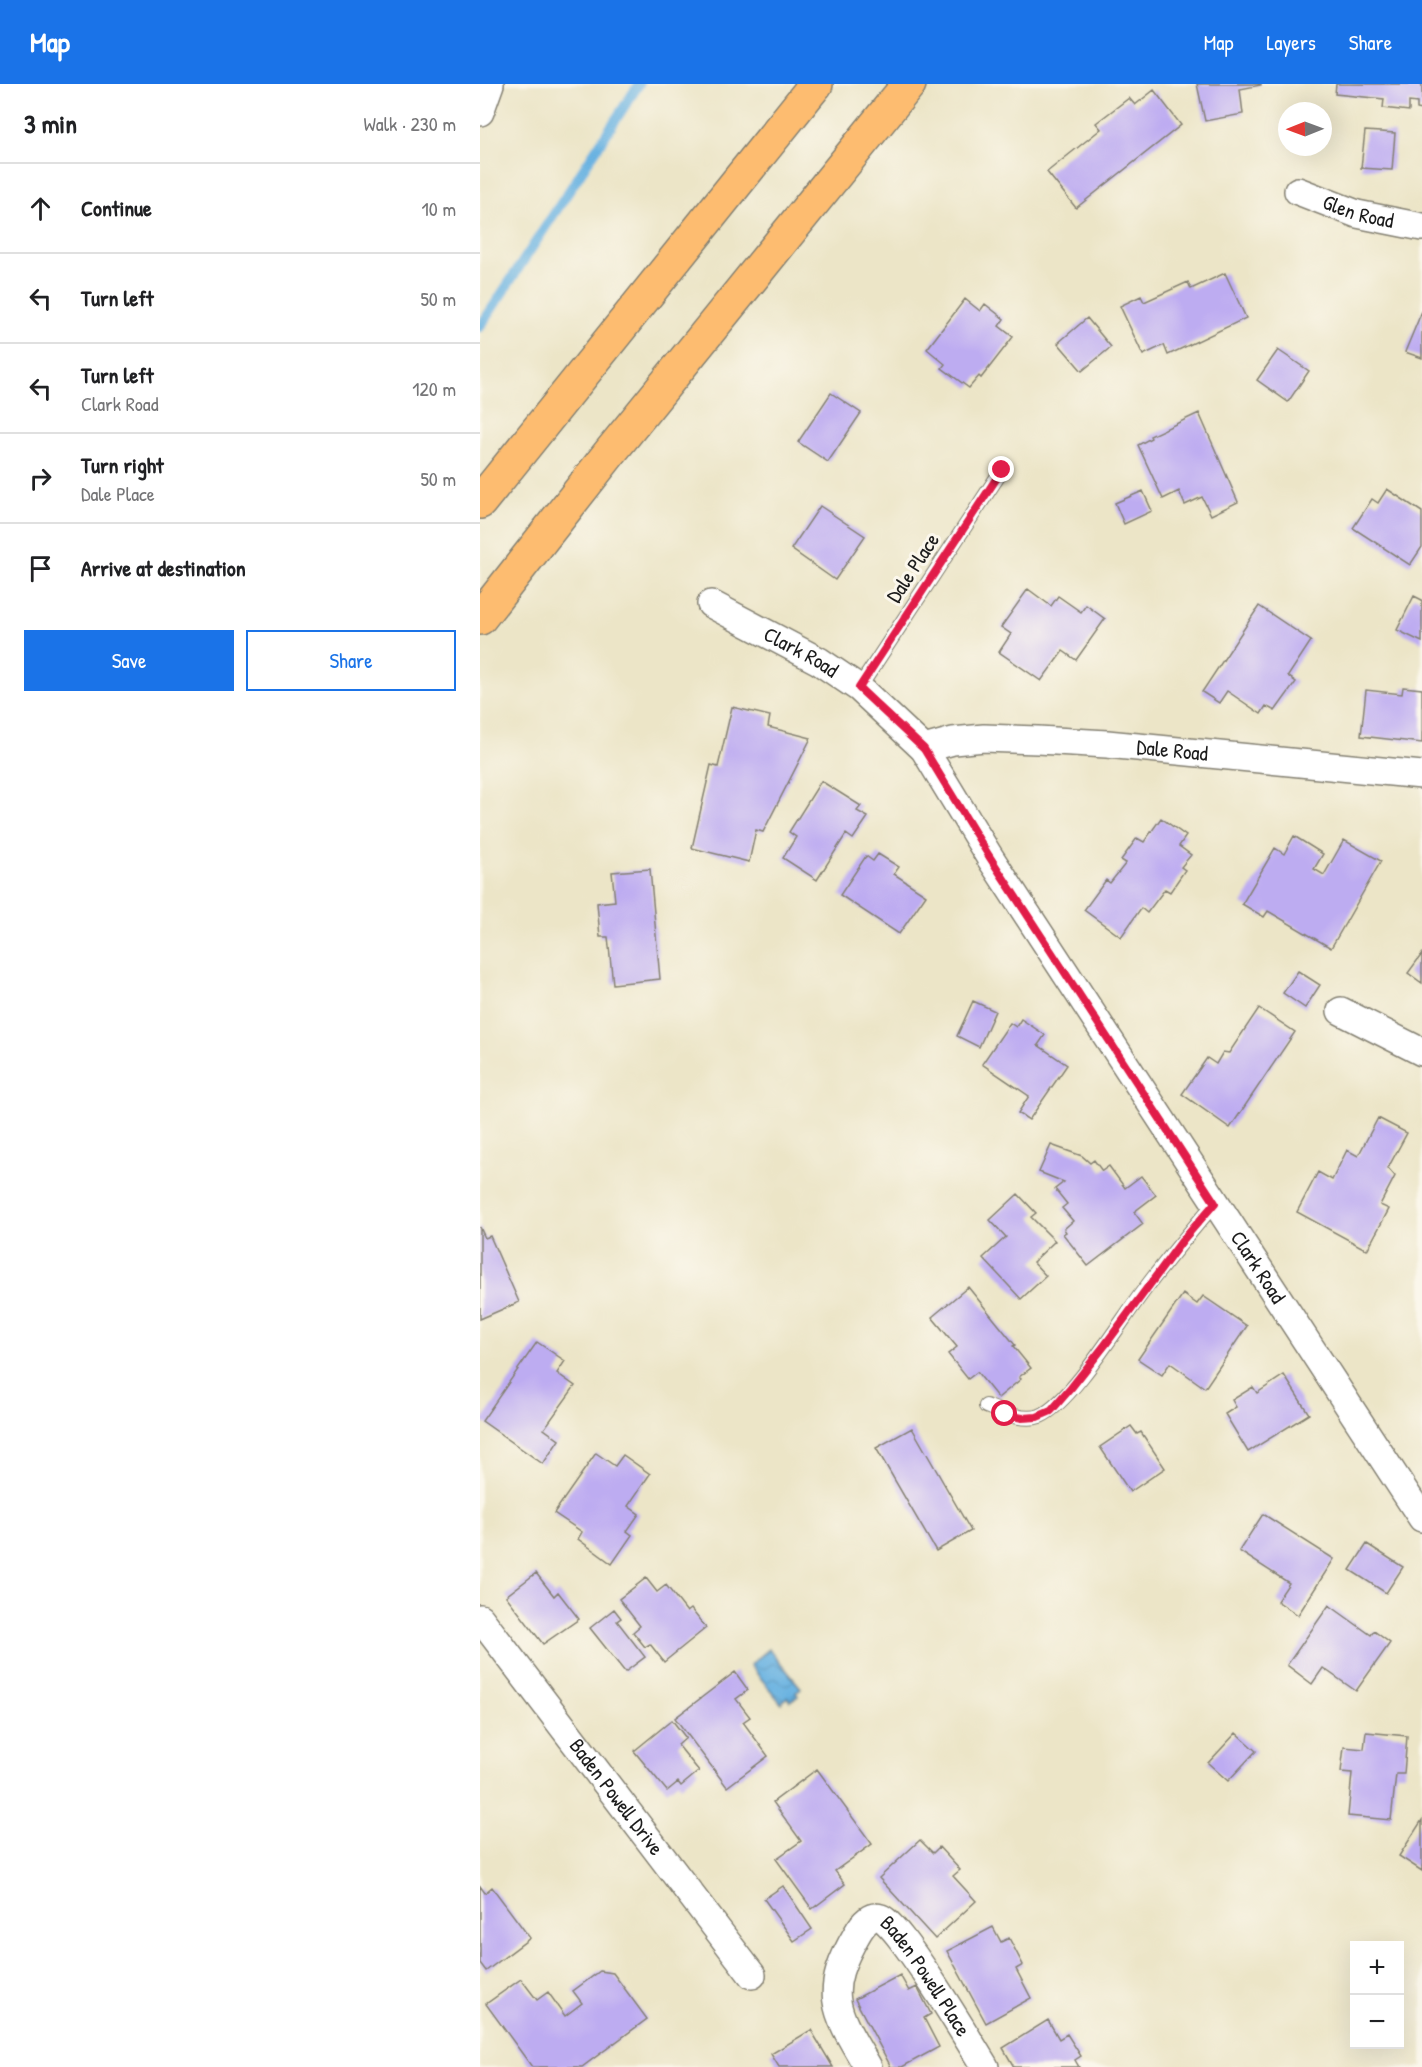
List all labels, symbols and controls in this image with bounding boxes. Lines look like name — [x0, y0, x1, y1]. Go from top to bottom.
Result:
text: Map — [30, 23, 70, 61]
text: Map — [1204, 28, 1233, 57]
text: Layers — [1266, 28, 1316, 57]
text: Share — [1349, 28, 1392, 57]
north arrow — [1278, 102, 1332, 156]
text: 3 min — [24, 106, 77, 141]
text: Walk · 230 m — [364, 110, 456, 137]
street label: Glen Road — [1319, 187, 1396, 235]
icon: ahead — [24, 192, 57, 225]
text: Continue — [81, 193, 152, 223]
text: 10 m — [422, 195, 456, 222]
icon: left — [24, 282, 57, 315]
text: Turn left — [81, 283, 154, 313]
text: 50 m — [420, 285, 456, 312]
text: Turn left — [81, 360, 154, 390]
icon: left — [24, 372, 57, 405]
text: 120 m — [412, 375, 456, 402]
text: Clark Road — [81, 390, 159, 417]
text: Turn right — [81, 450, 164, 480]
route end — [988, 456, 1014, 482]
icon: right — [24, 462, 57, 495]
text: 50 m — [420, 465, 456, 492]
text: Dale Place — [81, 480, 155, 507]
street label: Dale Place — [879, 527, 946, 608]
icon: arrive — [24, 552, 57, 585]
text: Arrive at destination — [81, 553, 246, 583]
street label: Clark Road — [759, 619, 844, 684]
button: Save — [24, 630, 234, 691]
button: Share — [246, 630, 456, 691]
street label: Dale Road — [1135, 732, 1209, 768]
street label: Clark Road — [1224, 1225, 1293, 1309]
route start — [991, 1400, 1017, 1426]
street label: Baden Powell Drive — [563, 1732, 671, 1861]
street label: Baden Powell Place — [874, 1908, 978, 2042]
map controls — [1350, 1941, 1404, 2049]
button: + — [1350, 1941, 1404, 1995]
button: − — [1350, 1995, 1404, 2049]

